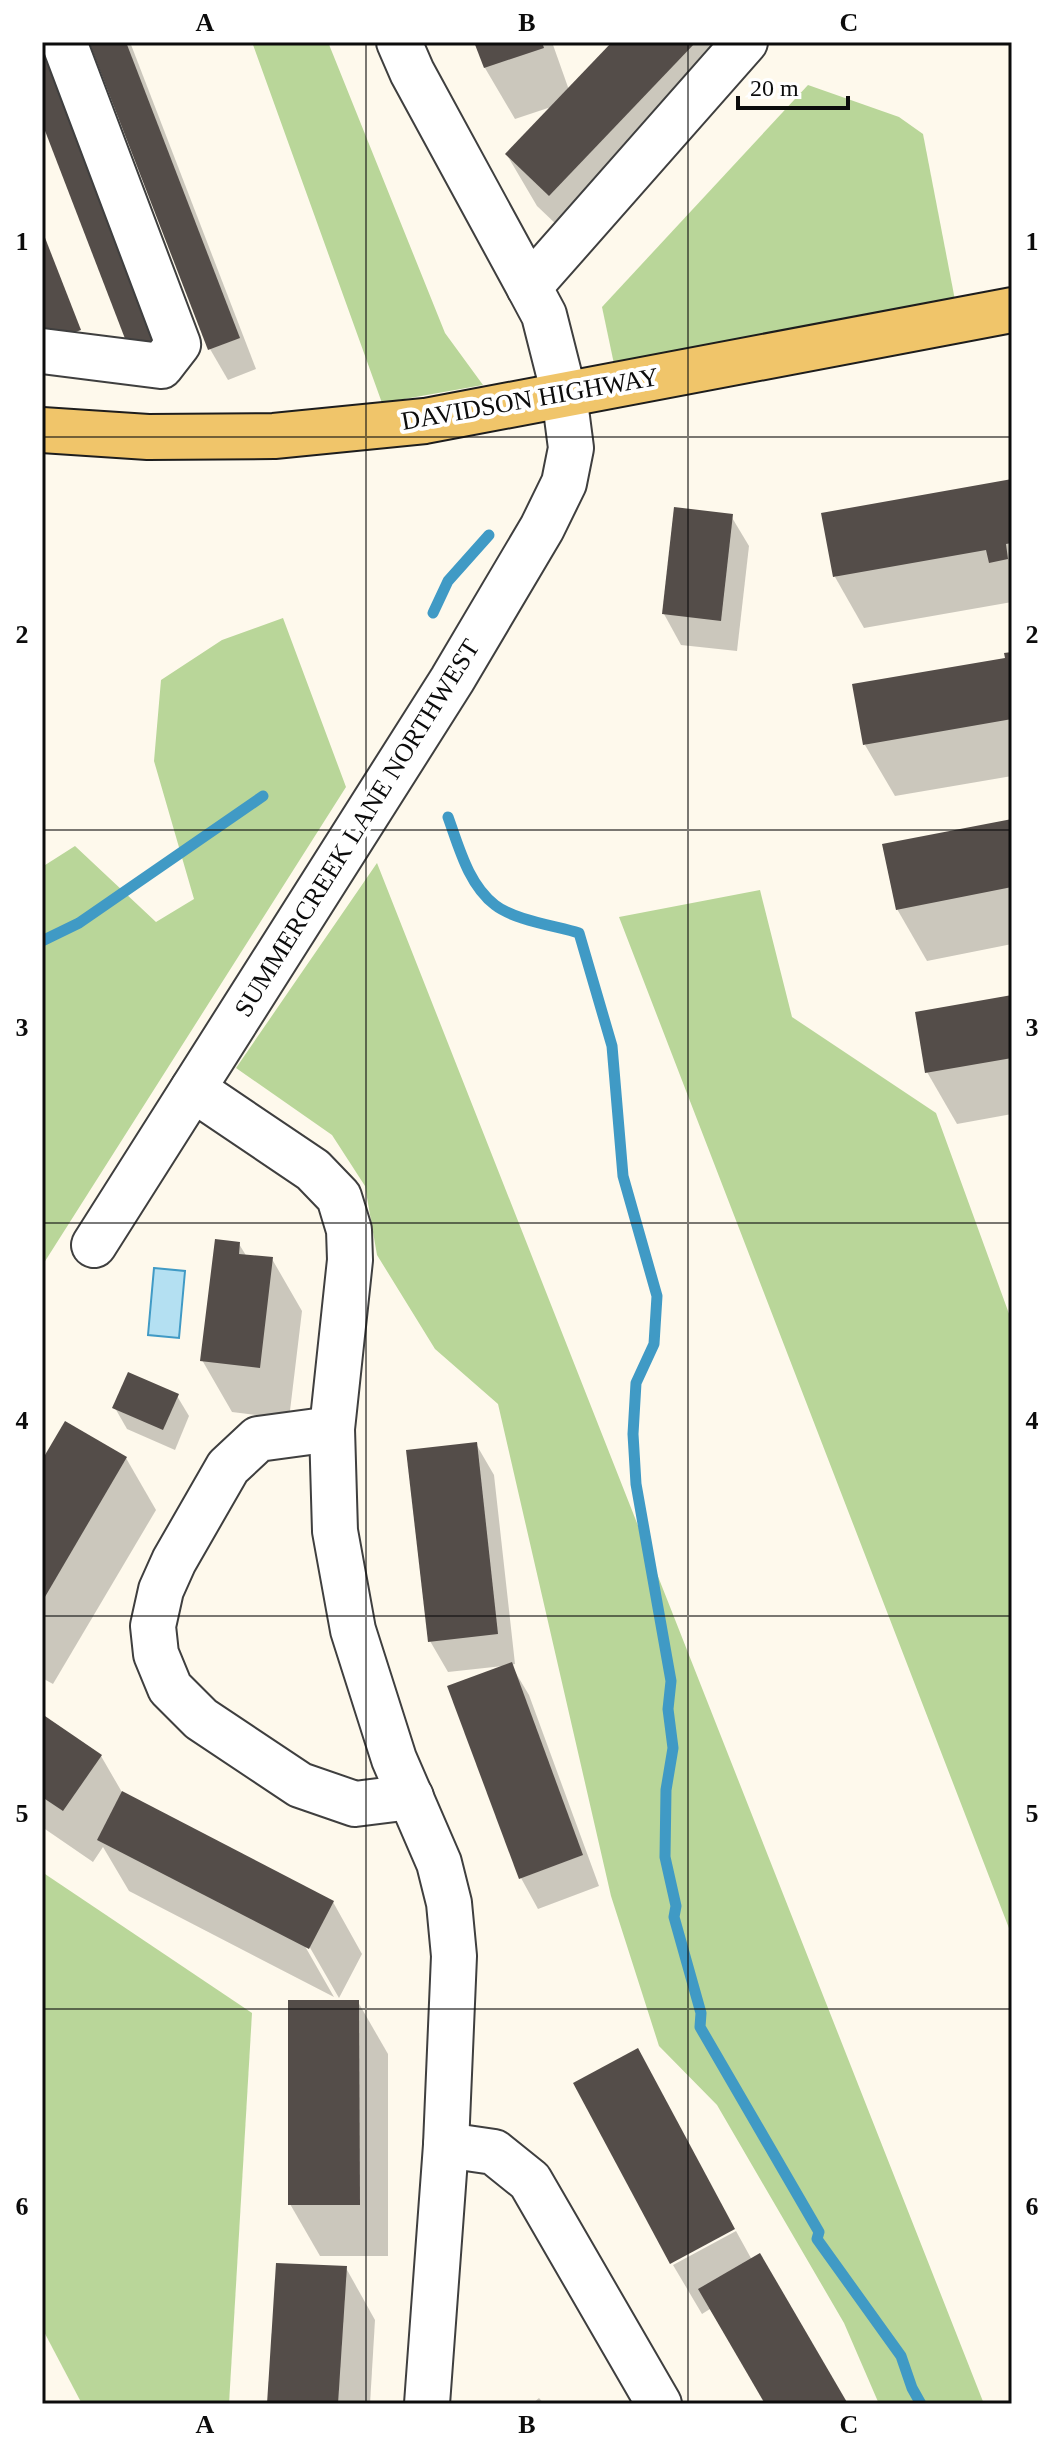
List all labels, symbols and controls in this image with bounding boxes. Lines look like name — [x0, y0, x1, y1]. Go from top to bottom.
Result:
text: A — [196, 8, 215, 37]
text: B — [518, 8, 536, 37]
text: C — [840, 8, 858, 37]
scale bar — [738, 60, 848, 110]
text: 20 m — [750, 75, 799, 101]
text: 1 — [16, 227, 29, 256]
text: 1 — [1026, 227, 1039, 256]
street label: DAVIDSON HIGHWAY — [399, 362, 661, 436]
text: 2 — [16, 620, 29, 649]
text: 2 — [1026, 620, 1039, 649]
street label: SUMMERCREEK LANE NORTHWEST — [228, 634, 486, 1022]
text: 3 — [16, 1013, 29, 1042]
text: 3 — [1026, 1013, 1039, 1042]
text: 4 — [16, 1406, 29, 1435]
text: 4 — [1026, 1406, 1039, 1435]
text: 5 — [16, 1799, 29, 1828]
text: 5 — [1026, 1799, 1039, 1828]
text: 6 — [16, 2192, 29, 2221]
text: 6 — [1026, 2192, 1039, 2221]
text: A — [196, 2410, 215, 2439]
text: B — [518, 2410, 536, 2439]
text: C — [840, 2410, 858, 2439]

